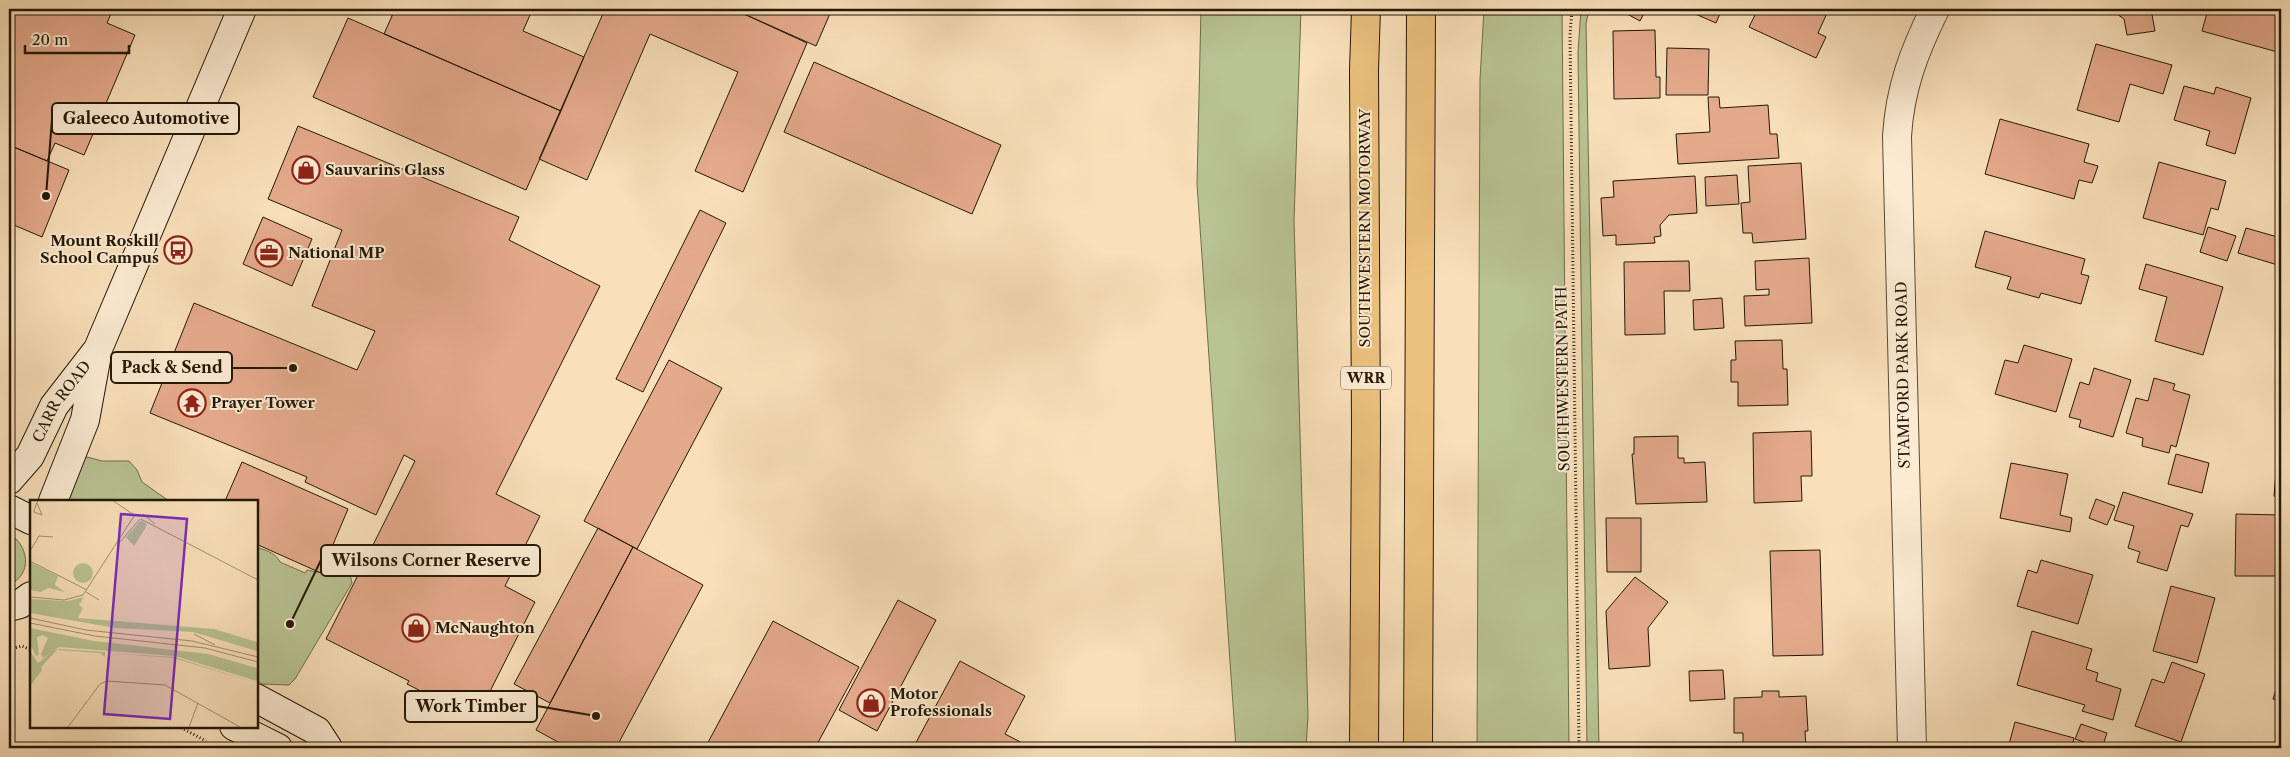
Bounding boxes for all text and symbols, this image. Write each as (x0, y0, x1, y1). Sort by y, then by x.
scale bar (25, 22, 129, 54)
text: 20 m (32, 30, 68, 49)
callout: Galeeco Automotive (52, 103, 239, 134)
text: Galeeco Automotive (63, 108, 230, 128)
street label: SOUTHWESTERN MOTORWAY (1355, 108, 1374, 347)
shop icon: Sauvarins Glass (291, 155, 321, 185)
place label: Sauvarins Glass (325, 160, 445, 179)
place label: Mount Roskill School Campus (40, 231, 159, 267)
bus stop icon: Mount Roskill School Campus (163, 235, 193, 265)
office icon: National MP (254, 238, 284, 268)
place label: National MP (288, 243, 385, 262)
street label: STAMFORD PARK ROAD (1891, 281, 1914, 469)
street label: SOUTHWESTERN PATH (1551, 286, 1574, 472)
callout: Pack & Send (111, 352, 232, 383)
street label: CARR ROAD (28, 357, 95, 445)
text: Pack & Send (121, 357, 223, 377)
road number: WRR (1341, 366, 1391, 389)
temple icon: Prayer Tower (177, 388, 207, 418)
place label: Prayer Tower (211, 393, 316, 412)
inset map (30, 500, 258, 727)
callout: Wilsons Corner Reserve (321, 545, 540, 576)
text: Wilsons Corner Reserve (330, 550, 531, 570)
shop icon: McNaughton (401, 613, 431, 643)
place label: McNaughton (435, 618, 536, 637)
place label: Motor Professionals (890, 684, 992, 720)
shop icon: Motor Professionals (856, 688, 886, 718)
callout: Work Timber (405, 691, 537, 722)
text: Work Timber (414, 696, 527, 716)

